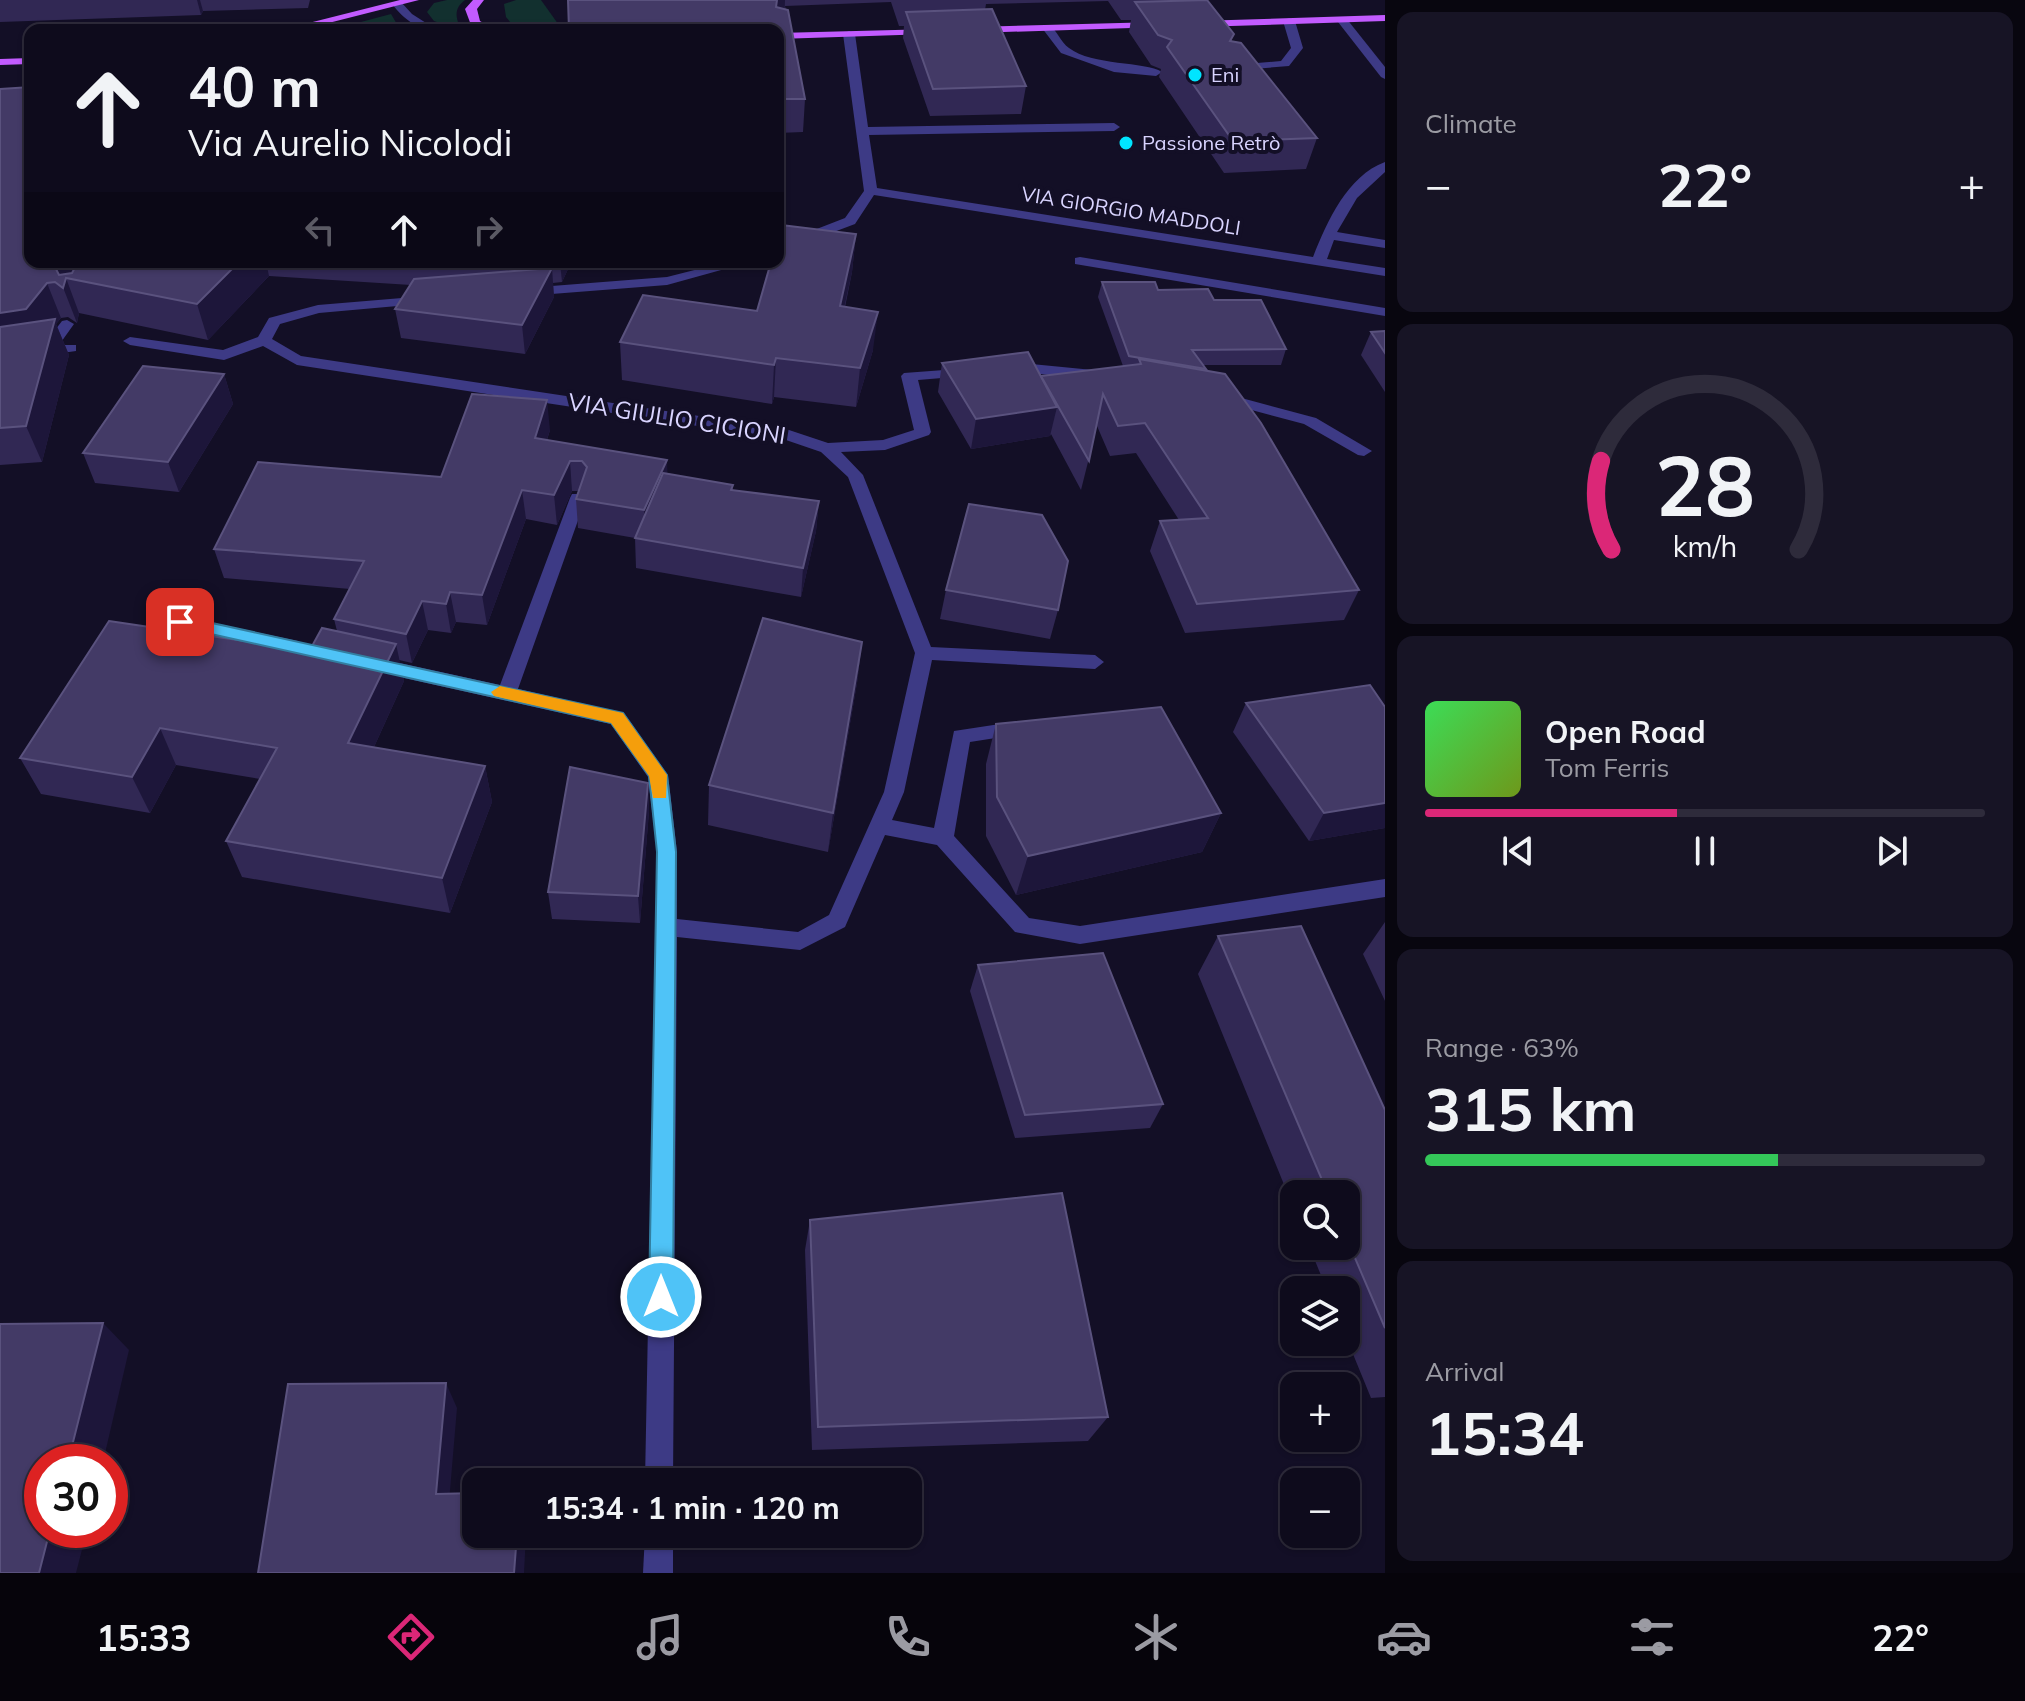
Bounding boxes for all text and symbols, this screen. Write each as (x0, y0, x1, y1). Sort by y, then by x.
text: 40 m (188, 51, 321, 121)
icon: ahead (56, 56, 160, 160)
place label: Eni (1211, 62, 1239, 87)
marker: Eni (1186, 66, 1204, 84)
text: Climate (1425, 107, 1517, 140)
text: Via Aurelio Nicolodi (188, 120, 512, 165)
place label: Passione Retrò (1142, 130, 1280, 155)
marker: Passione Retrò (1117, 134, 1135, 152)
text: 22° (1658, 147, 1752, 222)
text: − (1425, 157, 1451, 212)
text: + (1959, 157, 1985, 212)
street label: VIA GIORGIO MADDOLI (1020, 181, 1243, 240)
icon: left (298, 208, 342, 252)
icon: ahead (382, 208, 426, 252)
icon: right (466, 208, 510, 252)
street label: VIA GIULIO CICIONI (566, 386, 788, 450)
text: 28 (1655, 432, 1755, 537)
text: km/h (1673, 528, 1737, 564)
pin (146, 588, 214, 656)
icon: arrive (158, 600, 202, 644)
text: Open Road (1545, 713, 1706, 751)
text: Tom Ferris (1545, 751, 1669, 784)
icon: previous (1496, 829, 1540, 873)
icon: pause (1683, 829, 1727, 873)
icon: next (1870, 829, 1914, 873)
text: Range · 63% (1425, 1031, 1579, 1064)
text: 315 km (1425, 1071, 1637, 1146)
map controls (1280, 1180, 1360, 1548)
button: search (1280, 1180, 1360, 1260)
position arrow (619, 1255, 703, 1339)
button: layers (1280, 1276, 1360, 1356)
text: Arrival (1425, 1355, 1505, 1388)
button: + (1280, 1372, 1360, 1452)
text: 15:34 (1425, 1395, 1584, 1470)
speed limit sign: 30 (24, 1444, 128, 1548)
button: − (1280, 1468, 1360, 1548)
text: 15:34 · 1 min · 120 m (544, 1489, 840, 1527)
icon: directions (383, 1609, 439, 1665)
icon: music (632, 1609, 688, 1665)
icon: phone (880, 1609, 936, 1665)
icon: climate (1128, 1609, 1184, 1665)
icon: car (1376, 1609, 1432, 1665)
icon: filters (1624, 1609, 1680, 1665)
text: 15:33 (96, 1615, 191, 1660)
text: 22° (1872, 1615, 1929, 1660)

